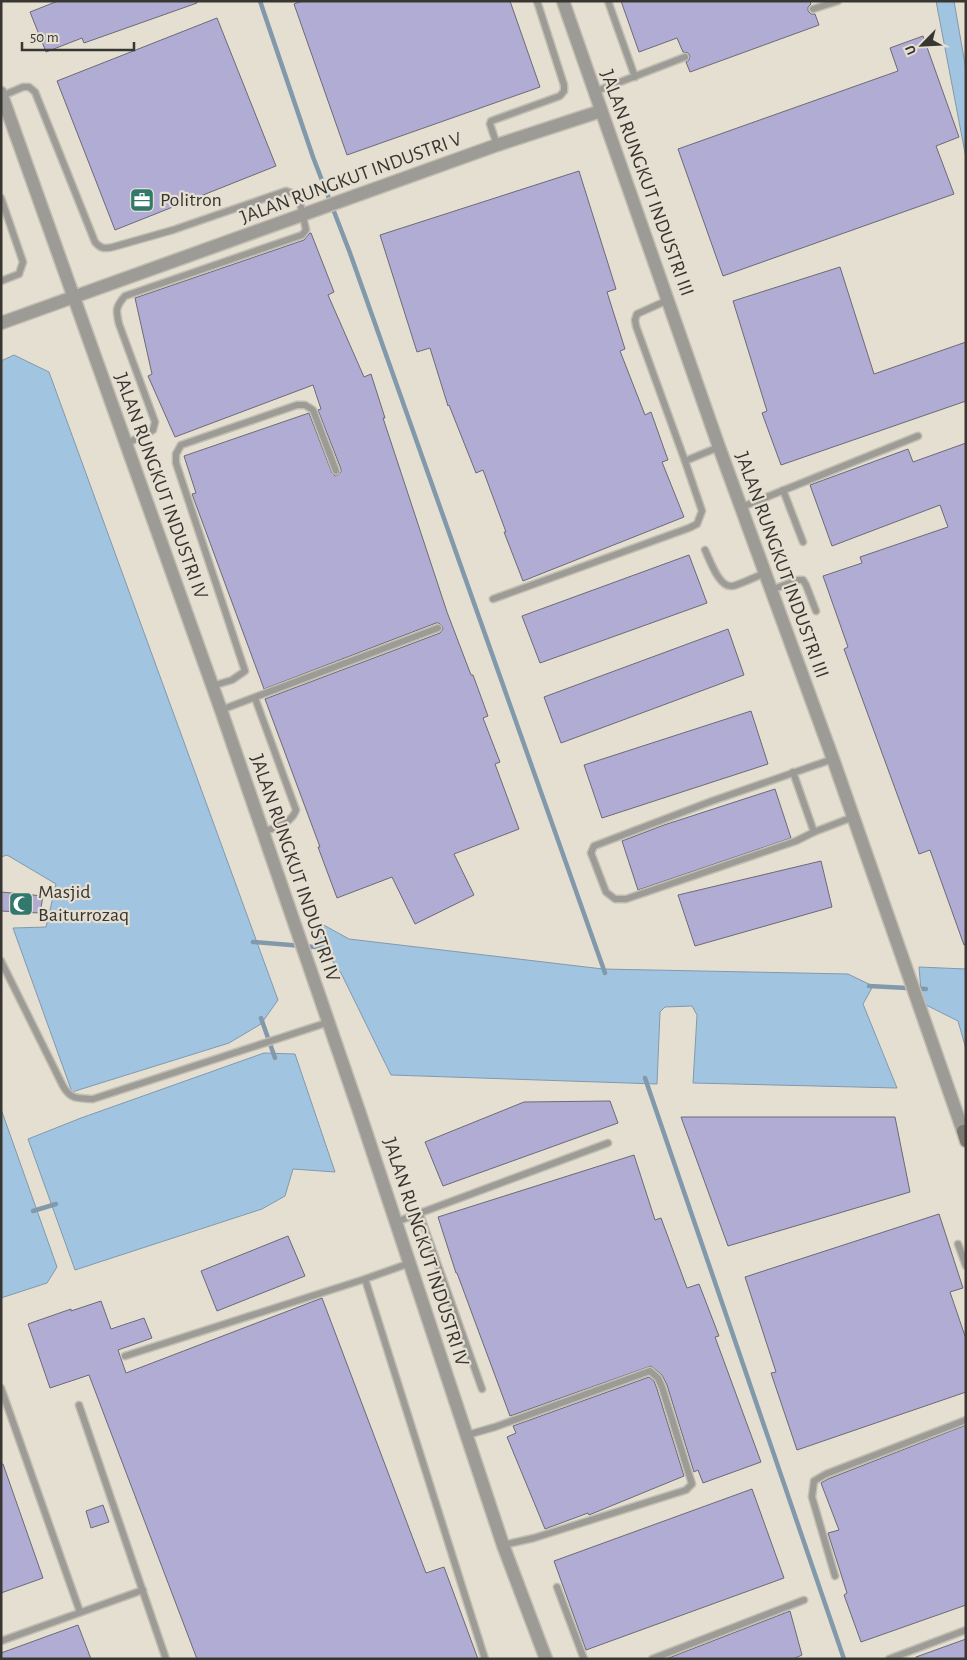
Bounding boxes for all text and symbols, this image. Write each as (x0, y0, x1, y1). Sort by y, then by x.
scale bar (22, 20, 135, 52)
north arrow (897, 20, 947, 70)
text: 50 m (30, 30, 59, 45)
text: U (903, 43, 919, 57)
street label: JALAN RUNGKUT INDUSTRI III (597, 67, 697, 299)
street label: JALAN RUNGKUT INDUSTRI V (238, 128, 465, 227)
office icon: Politron (129, 187, 155, 213)
place label: Politron (160, 190, 222, 210)
street label: JALAN RUNGKUT INDUSTRI IV (111, 370, 212, 602)
street label: JALAN RUNGKUT INDUSTRI III (732, 449, 832, 681)
street label: JALAN RUNGKUT INDUSTRI IV (247, 752, 344, 985)
place label: Masjid Baiturrozaq (38, 882, 129, 925)
mosque icon: Masjid Baiturrozaq (8, 891, 34, 917)
street label: JALAN RUNGKUT INDUSTRI IV (380, 1135, 473, 1369)

